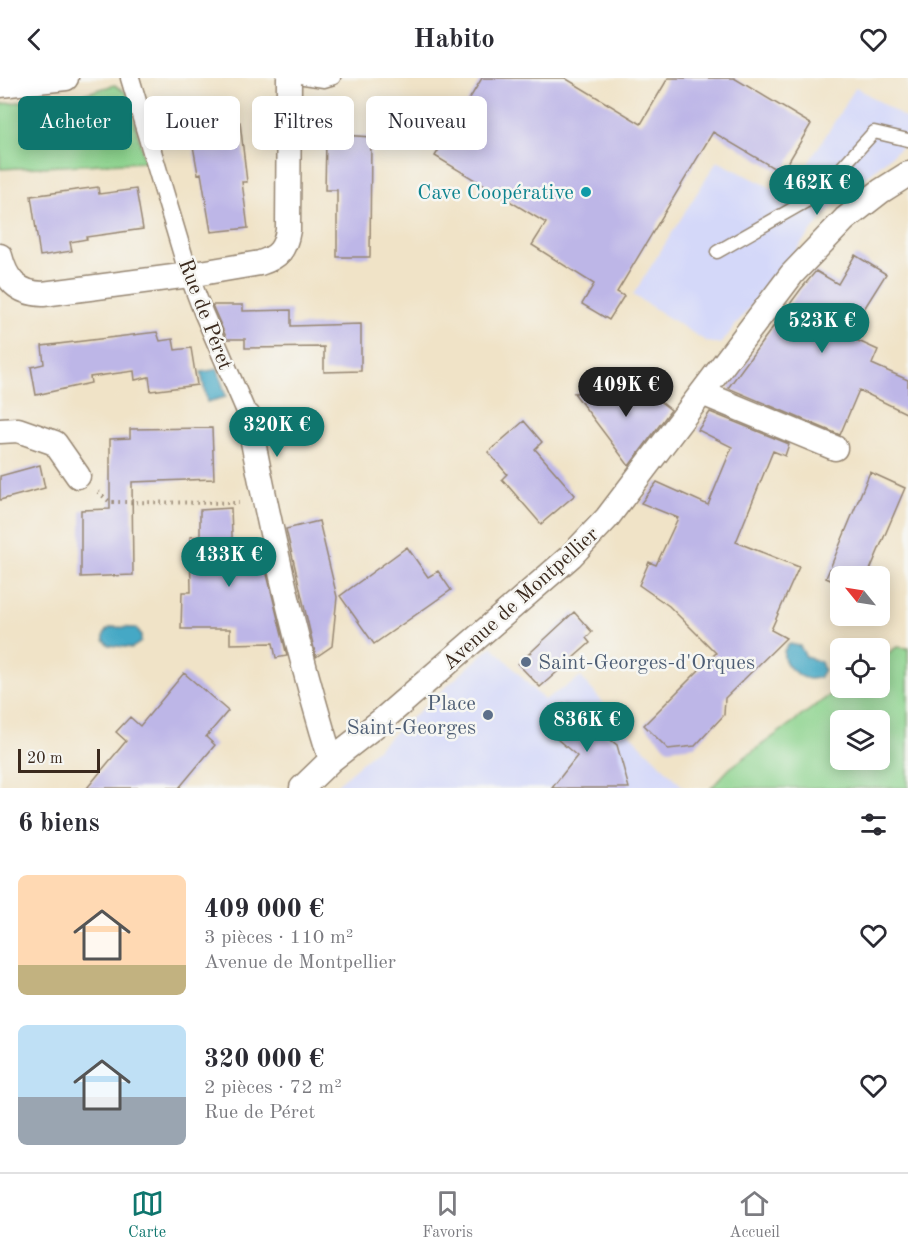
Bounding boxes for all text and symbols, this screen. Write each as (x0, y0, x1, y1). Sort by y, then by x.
icon: back (18, 23, 51, 56)
icon: heart (857, 23, 890, 56)
text: Habito (413, 26, 495, 53)
chip: Acheter (18, 96, 132, 150)
chip: Louer (144, 96, 240, 150)
chip: Filtres (252, 96, 354, 150)
chip: Nouveau (366, 96, 487, 150)
pin: 462K € (768, 165, 866, 216)
text: 462K € (783, 174, 851, 194)
place label: Cave Coopérative (417, 183, 574, 204)
marker: Cave Coopérative (579, 185, 593, 199)
street label: Rue de Péret (174, 256, 235, 373)
pin: 523K € (773, 303, 871, 354)
text: 523K € (788, 312, 856, 332)
pin: 409K € (577, 367, 675, 418)
text: 409K € (592, 376, 660, 396)
pin: 320K € (228, 407, 326, 458)
text: 320K € (243, 416, 311, 436)
street label: Avenue de Montpellier (439, 524, 603, 674)
pin: 433K € (180, 537, 278, 588)
text: 433K € (195, 546, 263, 566)
north arrow (830, 566, 890, 626)
map controls (830, 566, 890, 770)
button: locate (830, 638, 890, 698)
place label: Saint-Georges-d'Orques (538, 653, 755, 674)
marker: Saint-Georges-d'Orques (519, 655, 533, 669)
place label: Place Saint-Georges (347, 694, 476, 739)
pin: 836K € (538, 702, 636, 753)
marker: Place Saint-Georges (481, 708, 495, 722)
button: layers (830, 710, 890, 770)
text: 836K € (553, 711, 621, 731)
scale bar (18, 746, 100, 774)
text: 20 m (27, 751, 63, 767)
icon: filters (857, 808, 890, 841)
text: 6 biens (18, 811, 100, 837)
text: 409 000 € (204, 897, 324, 923)
icon: home (66, 899, 138, 971)
icon: heart (857, 919, 890, 952)
text: 3 pièces · 110 m² (204, 928, 353, 948)
text: Avenue de Montpellier (204, 953, 396, 973)
text: 320 000 € (204, 1047, 324, 1073)
icon: home (66, 1049, 138, 1121)
icon: heart (857, 1069, 890, 1102)
text: 2 pièces · 72 m² (204, 1078, 342, 1098)
text: Rue de Péret (204, 1103, 315, 1123)
tab: Carte (128, 1187, 166, 1243)
tab: Favoris (422, 1187, 473, 1243)
tab: Accueil (729, 1187, 780, 1243)

